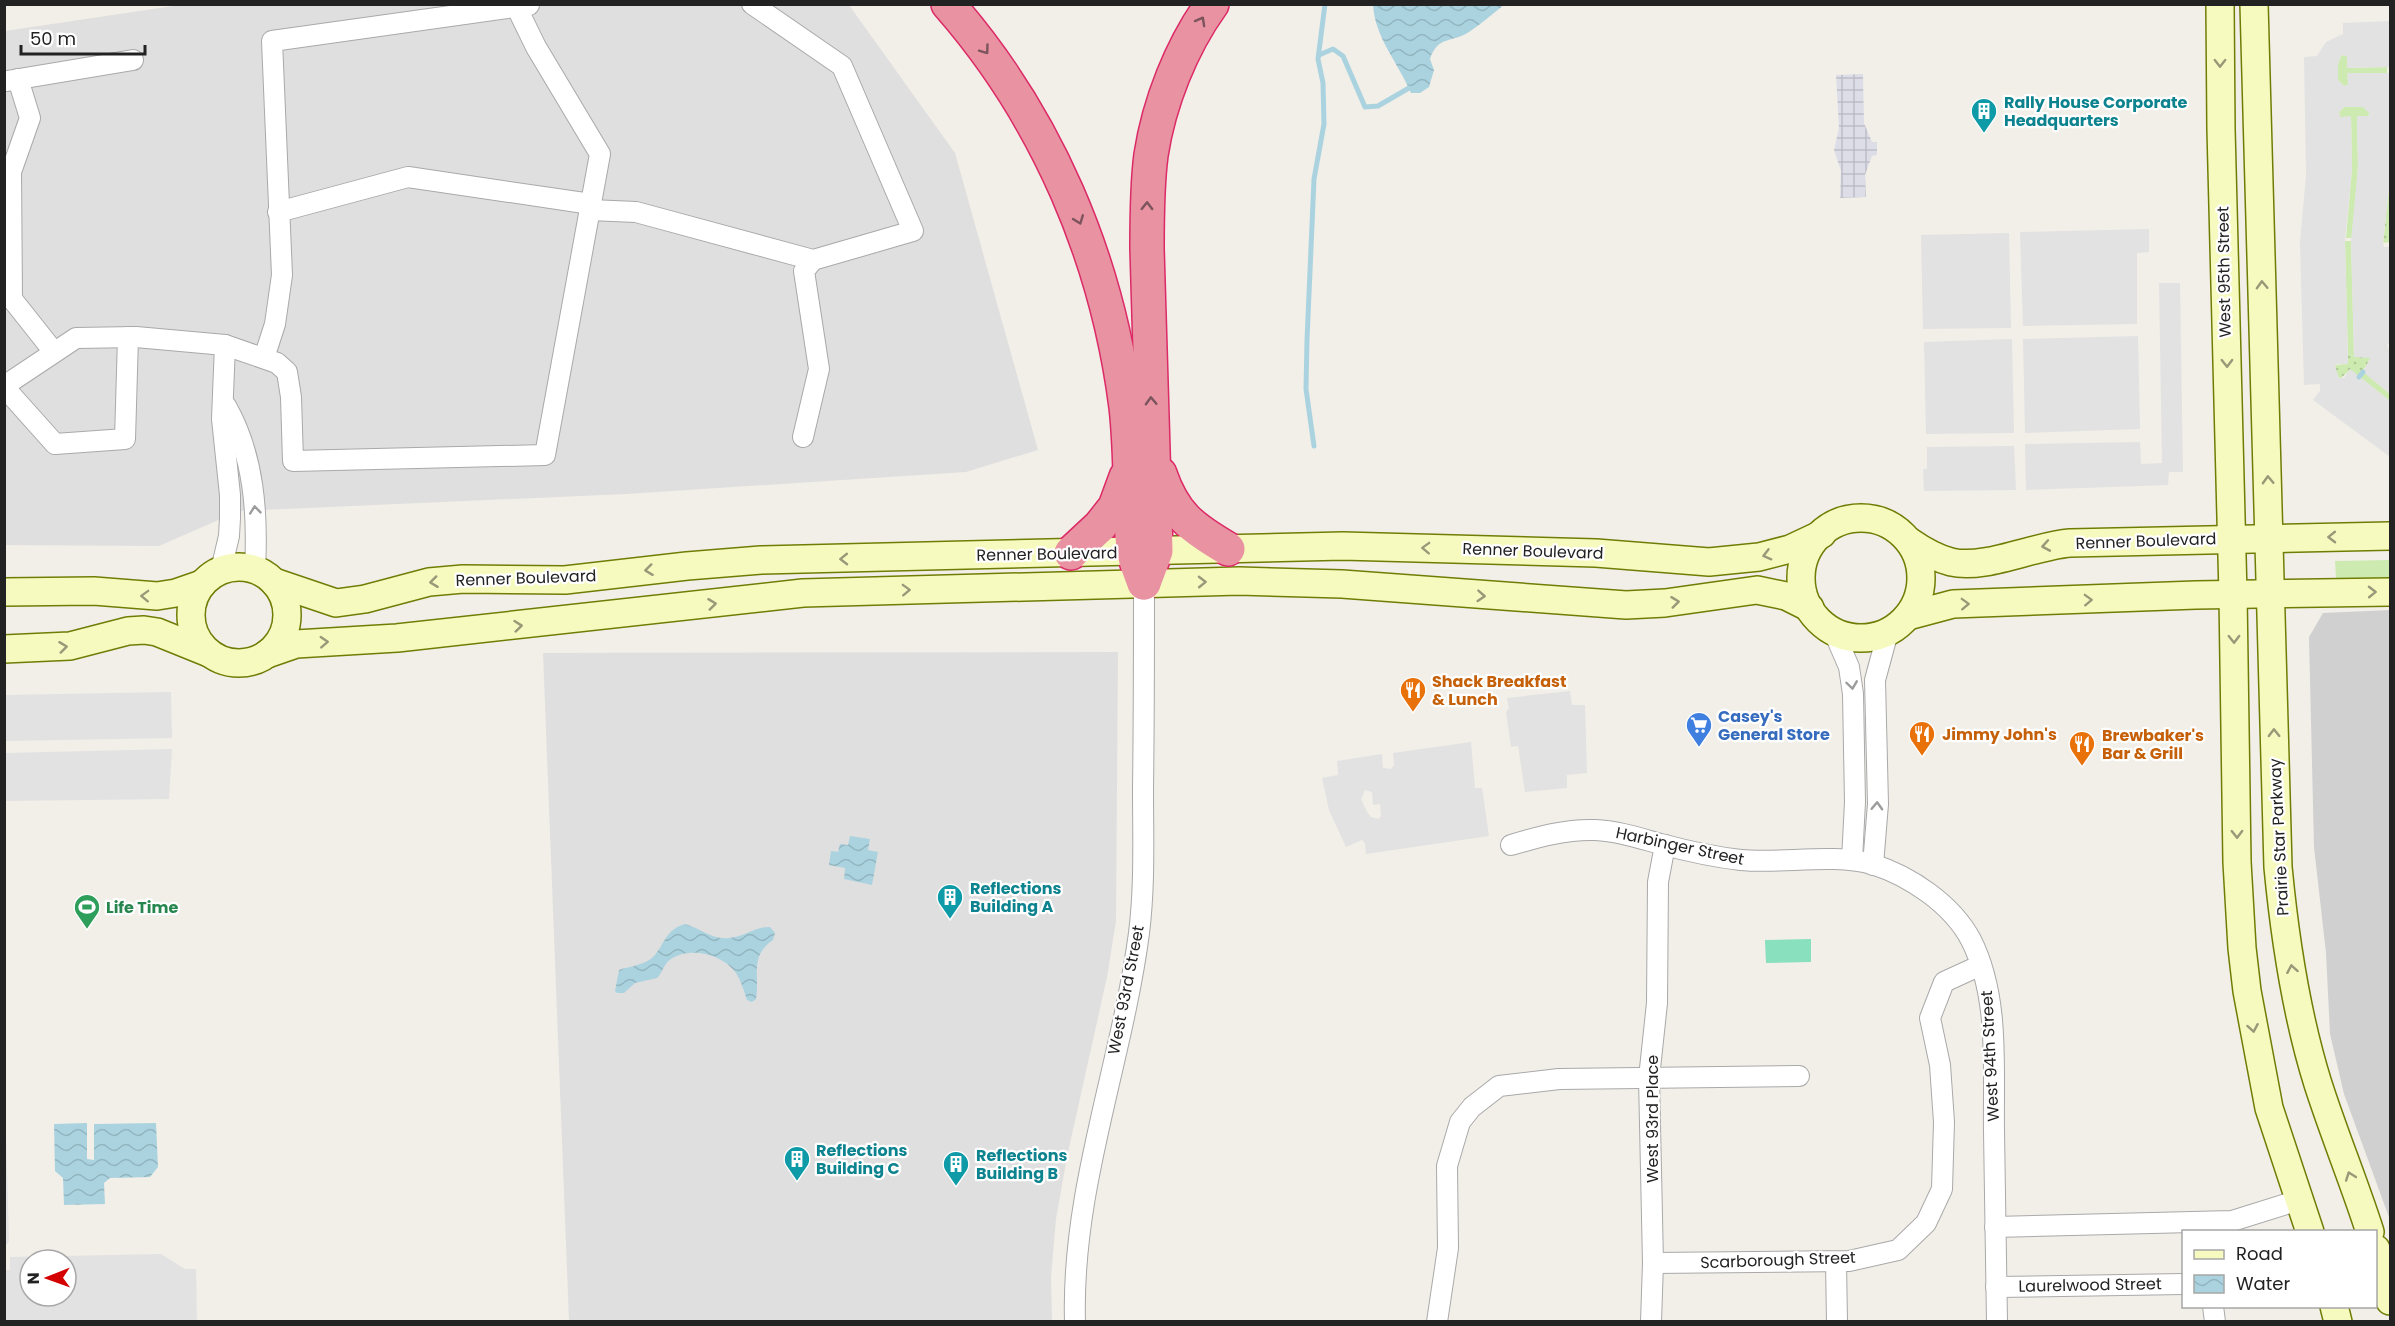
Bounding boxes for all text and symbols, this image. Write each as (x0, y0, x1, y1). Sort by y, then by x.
one-way arrow (1194, 17, 1205, 28)
scale bar (21, 18, 146, 56)
text: 50 m (30, 26, 76, 51)
one-way arrow (977, 43, 988, 54)
one-way arrow (2214, 58, 2226, 67)
place label: Rally House Corporate Headquarters (2004, 91, 2188, 132)
building icon: Rally House Corporate Headquarters (1969, 96, 1999, 134)
one-way arrow (1141, 202, 1153, 211)
street label: West 95th Street (2211, 206, 2237, 338)
one-way arrow (1072, 213, 1084, 224)
one-way arrow (2256, 280, 2269, 289)
one-way arrow (2220, 358, 2233, 367)
one-way arrow (1145, 397, 1158, 406)
one-way arrow (2262, 475, 2274, 484)
one-way arrow (249, 506, 262, 515)
street label: Renner Boulevard (2075, 527, 2217, 555)
one-way arrow (2328, 531, 2337, 543)
street label: Renner Boulevard (1462, 537, 1604, 565)
one-way arrow (2041, 539, 2051, 552)
street label: Renner Boulevard (976, 541, 1118, 567)
one-way arrow (1422, 542, 1431, 555)
one-way arrow (1762, 547, 1772, 560)
one-way arrow (839, 552, 848, 565)
street label: Renner Boulevard (455, 564, 597, 592)
one-way arrow (645, 564, 654, 576)
one-way arrow (429, 575, 439, 588)
one-way arrow (1198, 576, 1207, 588)
one-way arrow (902, 584, 911, 597)
one-way arrow (2368, 586, 2377, 598)
one-way arrow (1476, 589, 1485, 602)
one-way arrow (141, 590, 150, 602)
one-way arrow (2083, 593, 2092, 606)
one-way arrow (1671, 596, 1680, 609)
one-way arrow (1960, 597, 1969, 610)
one-way arrow (707, 598, 716, 610)
one-way arrow (513, 620, 523, 633)
one-way arrow (319, 635, 328, 648)
one-way arrow (2228, 635, 2240, 644)
one-way arrow (58, 641, 67, 653)
place label: Shack Breakfast & Lunch (1432, 670, 1567, 711)
restaurant icon: Shack Breakfast & Lunch (1398, 675, 1428, 713)
one-way arrow (1845, 680, 1858, 690)
place label: Casey's General Store (1718, 705, 1830, 746)
supermarket icon: Casey's General Store (1684, 710, 1714, 748)
restaurant icon: Jimmy John's (1907, 719, 1937, 757)
place label: Jimmy John's (1942, 723, 2057, 746)
place label: Brewbaker's Bar & Grill (2102, 724, 2204, 765)
one-way arrow (2268, 728, 2280, 737)
restaurant icon: Brewbaker's Bar & Grill (2067, 729, 2097, 767)
street label: Prairie Star Parkway (2263, 758, 2295, 916)
one-way arrow (1871, 802, 1884, 811)
street label: Harbinger Street (1614, 821, 1746, 871)
one-way arrow (2231, 830, 2243, 839)
place label: Reflections Building A (970, 877, 1061, 918)
building icon: Reflections Building A (935, 882, 965, 920)
sports icon: Life Time (72, 892, 102, 930)
place label: Life Time (106, 896, 178, 919)
street label: West 93rd Street (1102, 923, 1150, 1057)
one-way arrow (2286, 964, 2298, 974)
street label: West 94th Street (1975, 990, 2005, 1122)
one-way arrow (2246, 1023, 2259, 1033)
street label: West 93rd Place (1641, 1055, 1664, 1183)
place label: Reflections Building C (816, 1139, 907, 1180)
building icon: Reflections Building C (782, 1144, 812, 1182)
place label: Reflections Building B (976, 1144, 1067, 1185)
building icon: Reflections Building B (941, 1149, 971, 1187)
one-way arrow (2345, 1171, 2358, 1182)
legend (2182, 1230, 2377, 1308)
text: Road (2236, 1241, 2283, 1266)
street label: Scarborough Street (1700, 1246, 1856, 1274)
north arrow (18, 1248, 78, 1308)
text: Water (2236, 1271, 2290, 1296)
text: N (22, 1272, 45, 1284)
street label: Laurelwood Street (2018, 1272, 2162, 1298)

